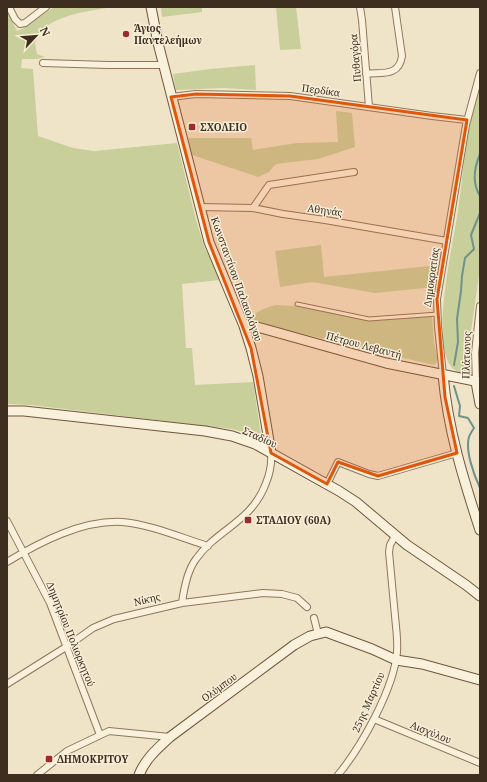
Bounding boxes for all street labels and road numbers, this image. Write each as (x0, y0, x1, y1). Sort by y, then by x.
street label: Πυθαγόρα (346, 33, 364, 83)
street label: Περδίκα (301, 80, 342, 100)
street label: Αθηνάς (307, 201, 344, 219)
street label: Κωνσταντίνου Παλαιολόγου (208, 215, 266, 343)
street label: Δημοκρατίας (420, 246, 442, 308)
street label: Πέτρου Λεβαντή (325, 328, 403, 362)
street label: Πλάτωνος (458, 331, 474, 379)
street label: Σταδίου (240, 423, 280, 451)
street label: Δημητρίου Πολιορκητού (43, 579, 99, 689)
street label: Νίκης (132, 589, 162, 609)
street label: Ολύμπου (198, 669, 240, 705)
street label: 25ης Μαρτίου (348, 669, 388, 735)
street label: Αισχύλου (408, 717, 454, 747)

